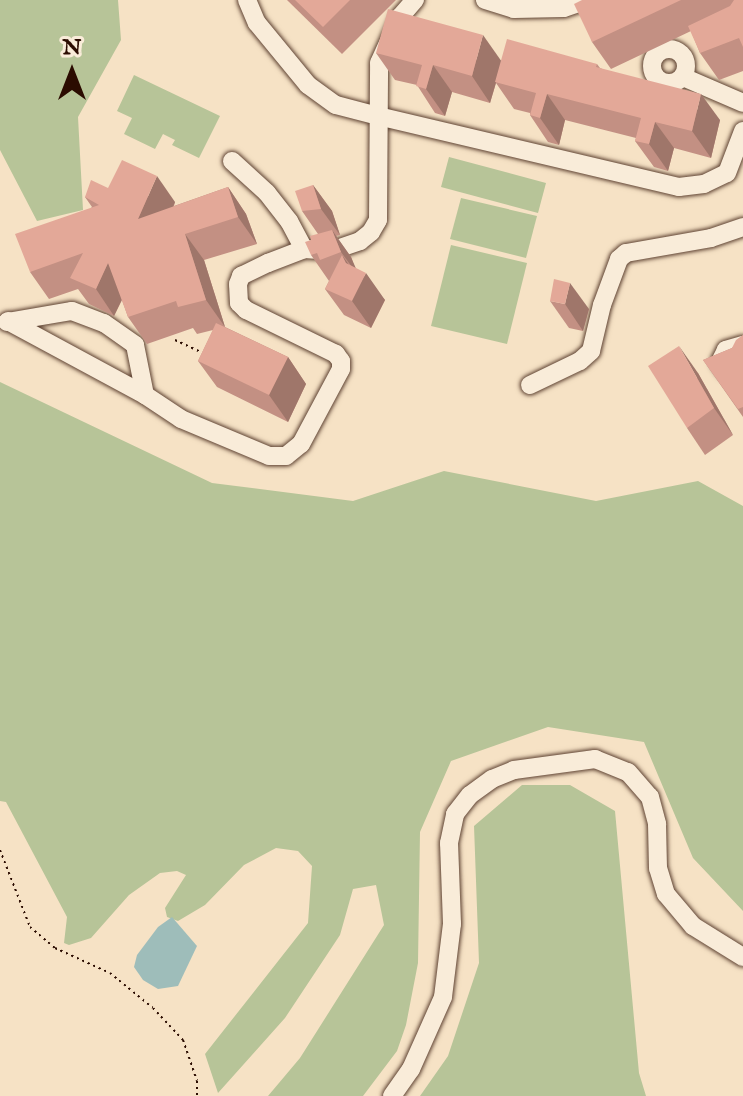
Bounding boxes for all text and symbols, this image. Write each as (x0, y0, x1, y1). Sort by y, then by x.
north arrow (32, 32, 112, 112)
text: N (62, 34, 82, 62)

